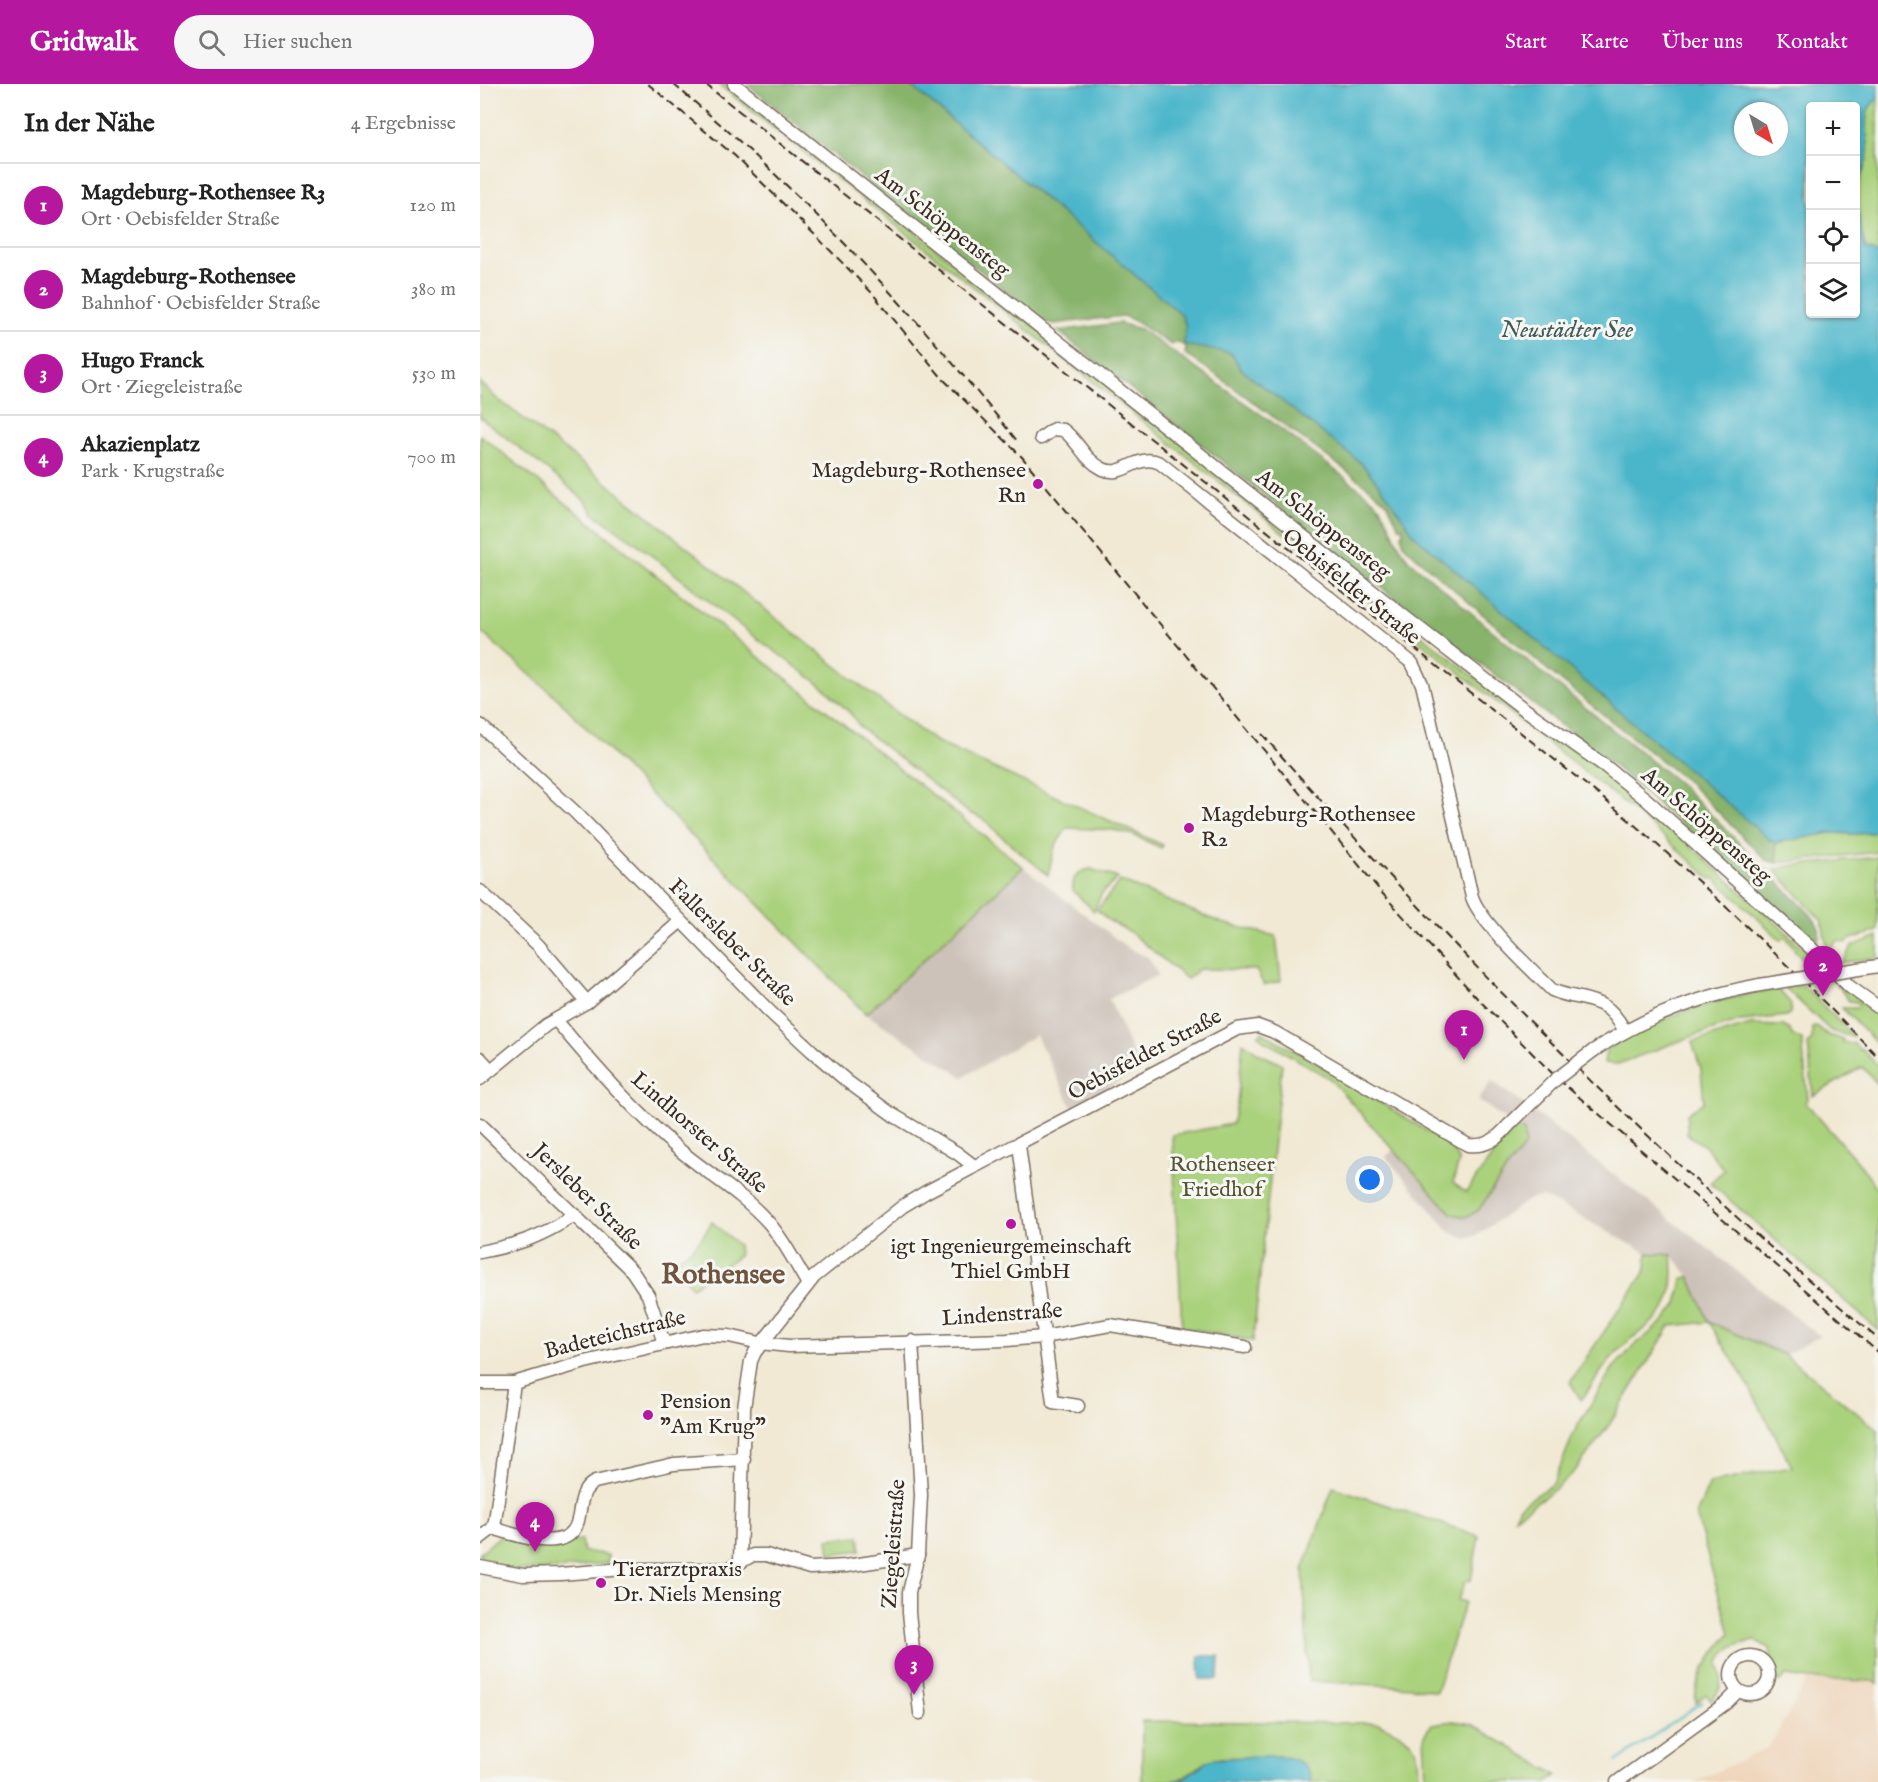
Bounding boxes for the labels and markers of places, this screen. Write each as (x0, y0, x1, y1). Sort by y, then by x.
place label: Magdeburg-Rothensee Rn (811, 457, 1026, 510)
marker: Magdeburg-Rothensee Rn (1031, 477, 1045, 491)
place label: Magdeburg-Rothensee R2 (1201, 801, 1416, 854)
marker: Magdeburg-Rothensee R2 (1182, 821, 1196, 835)
pin: 2 (1804, 946, 1842, 996)
pin: 1 (1444, 1010, 1484, 1060)
marker: igt Ingenieurgemeinschaft Thiel GmbH (1004, 1217, 1018, 1231)
place label: igt Ingenieurgemeinschaft Thiel GmbH (890, 1233, 1132, 1286)
place label: Pension "Am Krug" (660, 1388, 766, 1441)
marker: Pension "Am Krug" (641, 1408, 655, 1422)
pin: 4 (516, 1502, 554, 1552)
place label: Tierarztpraxis Dr. Niels Mensing (613, 1556, 782, 1609)
marker: Tierarztpraxis Dr. Niels Mensing (594, 1576, 608, 1590)
pin: 3 (894, 1646, 934, 1695)

